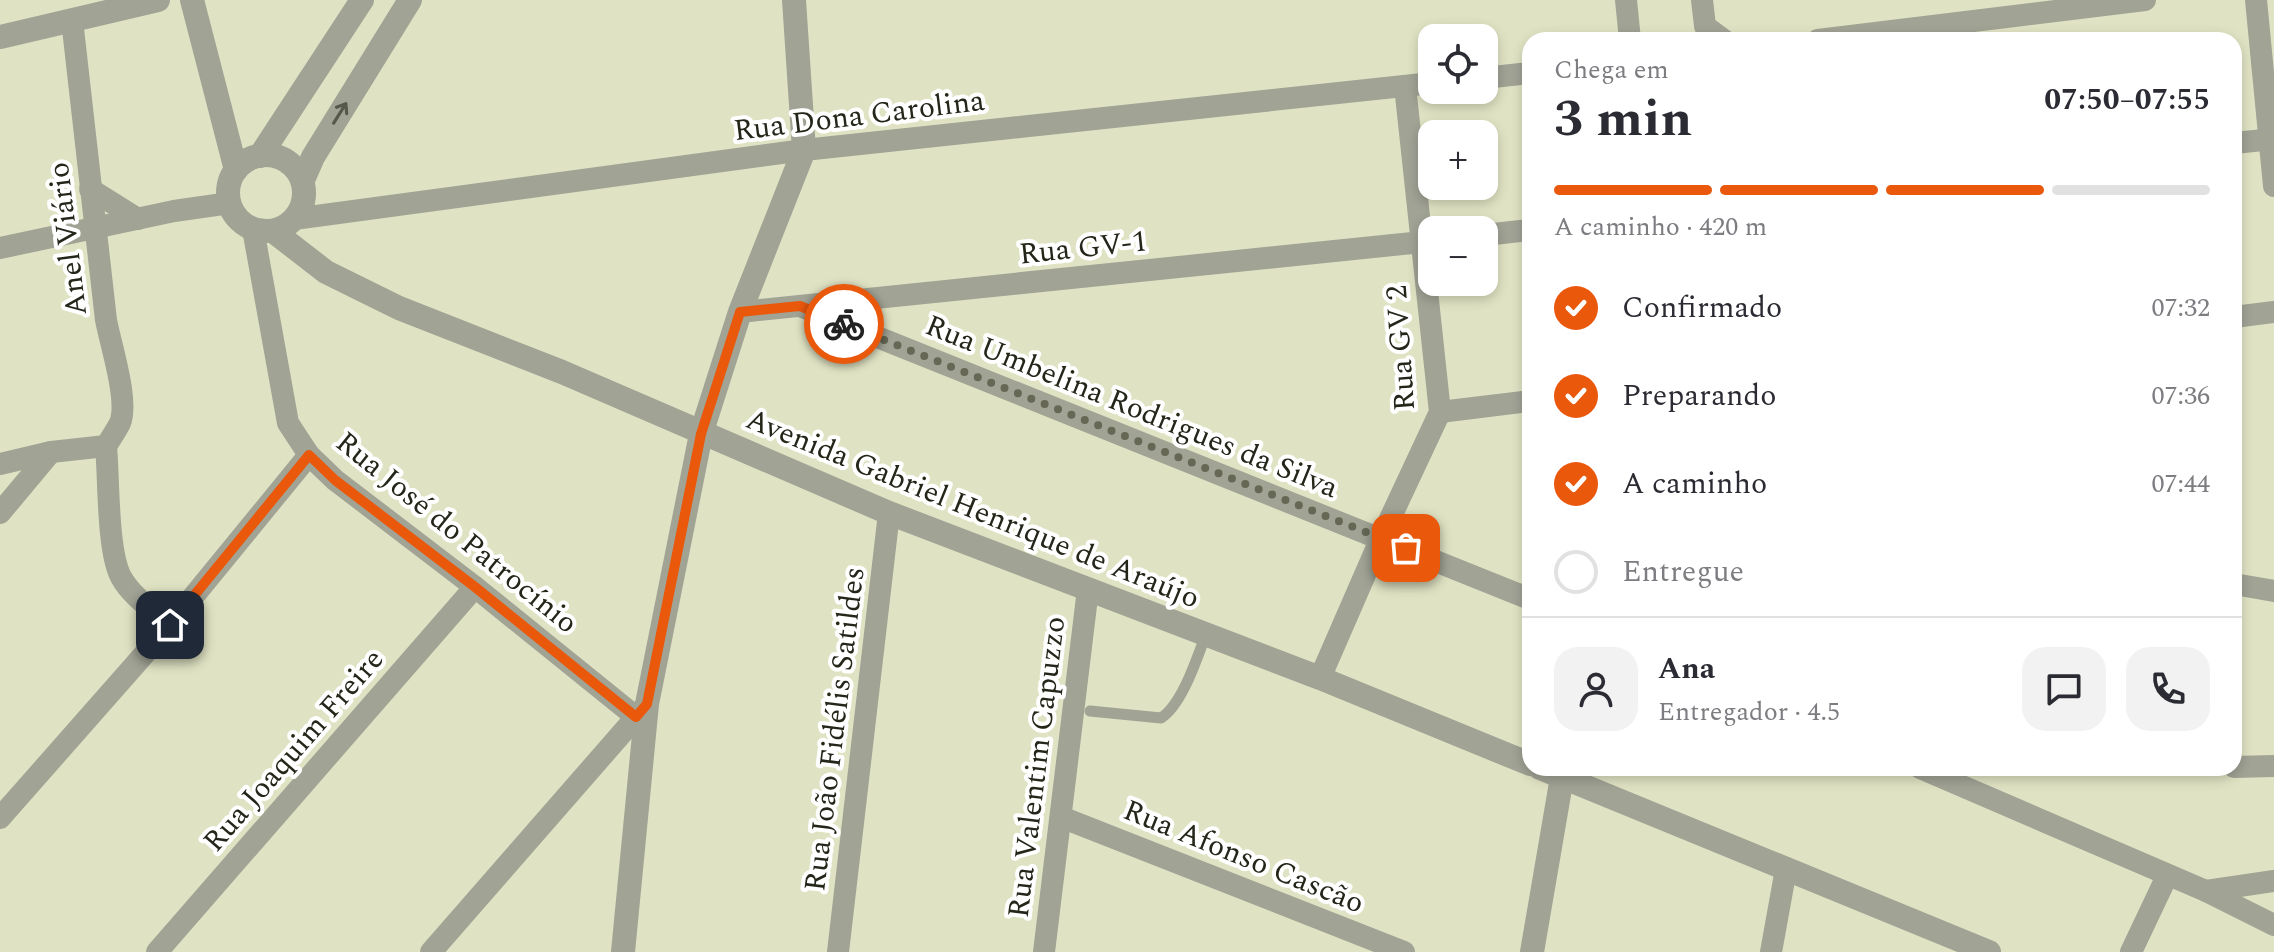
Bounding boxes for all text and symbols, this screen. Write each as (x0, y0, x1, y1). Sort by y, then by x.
map controls (1418, 24, 1498, 296)
button: locate (1418, 24, 1498, 104)
text: Chega em (1554, 50, 1669, 90)
text: 07:50–07:55 (2044, 77, 2210, 123)
street label: Rua Dona Carolina (731, 78, 988, 154)
text: 3 min (1554, 80, 1692, 159)
one-way arrow (332, 102, 349, 124)
button: + (1418, 120, 1498, 200)
street label: Anel Viário (36, 159, 100, 318)
text: A caminho · 420 m (1554, 207, 1767, 247)
button: − (1418, 216, 1498, 296)
street label: Rua GV-1 (1017, 218, 1149, 278)
street label: Rua GV 2 (1374, 283, 1428, 412)
courier (804, 284, 884, 364)
text: Confirmado (1622, 285, 1782, 331)
icon: check (1554, 286, 1598, 330)
text: 07:32 (2151, 288, 2210, 328)
icon: bike (822, 302, 866, 346)
street label: Rua Umbelina Rodrigues da Silva (918, 303, 1345, 511)
text: Preparando (1622, 373, 1776, 419)
icon: check (1554, 374, 1598, 418)
text: 07:36 (2151, 376, 2210, 416)
street label: Avenida Gabriel Henrique de Araújo (739, 397, 1207, 621)
street label: Rua José do Patrocínio (325, 420, 588, 645)
text: A caminho (1622, 461, 1767, 507)
icon: check (1554, 462, 1598, 506)
text: 07:44 (2151, 464, 2210, 504)
pin (1372, 514, 1440, 582)
icon: bag (1384, 526, 1428, 570)
text: Entregue (1622, 549, 1744, 595)
street label: Rua João Fidélis Satildes (792, 564, 878, 894)
pin (136, 591, 204, 659)
icon: home (148, 603, 192, 647)
street label: Rua Valentim Capuzzo (996, 614, 1078, 920)
street label: Rua Joaquim Freire (192, 639, 395, 863)
text: Ana (1658, 646, 1715, 692)
button: person (1554, 647, 1638, 731)
button: chat (2022, 647, 2106, 731)
button: phone (2126, 647, 2210, 731)
text: Entregador · 4.5 (1658, 692, 1840, 732)
street label: Rua Afonso Cascão (1116, 788, 1371, 926)

